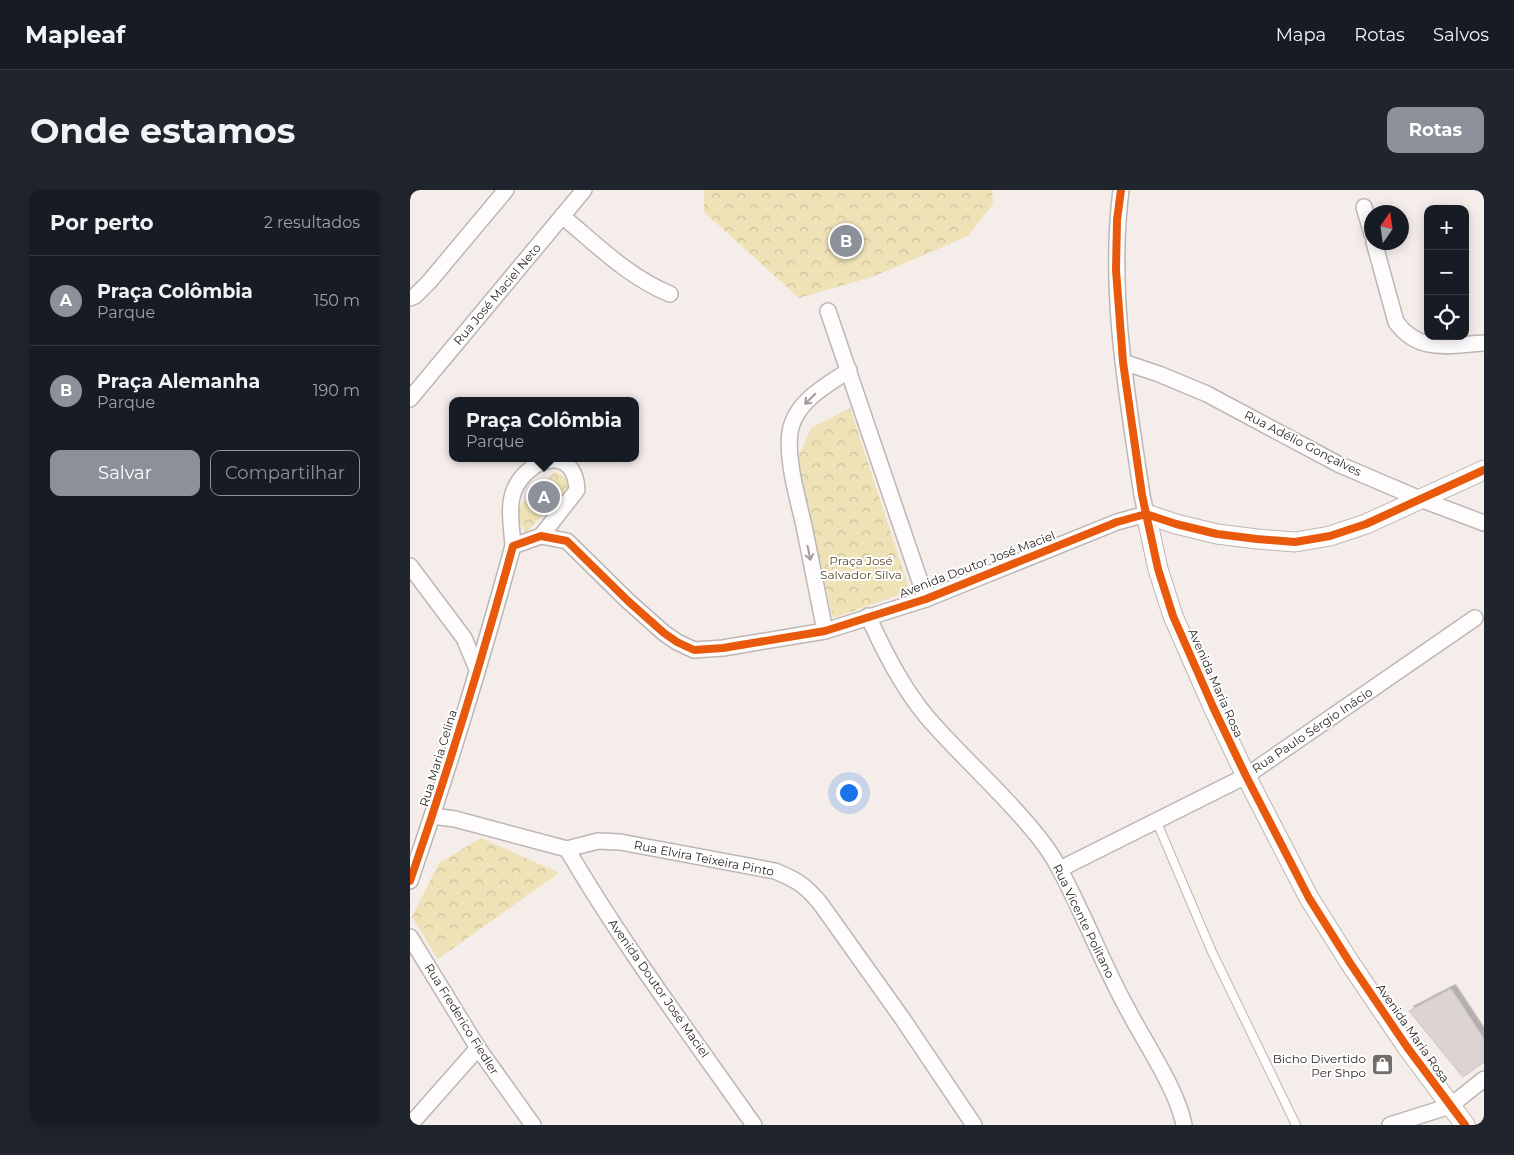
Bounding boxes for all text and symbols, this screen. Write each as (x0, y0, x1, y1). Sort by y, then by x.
text: Mapleaf (25, 20, 125, 49)
text: Mapa (1276, 24, 1326, 46)
text: Rotas (1354, 24, 1405, 46)
text: Salvos (1433, 24, 1489, 46)
button: Rotas (1387, 107, 1484, 153)
text: Onde estamos (30, 109, 295, 152)
north arrow (1364, 205, 1409, 250)
map controls (1424, 205, 1469, 340)
button: + (1424, 205, 1469, 250)
text: Por perto (50, 210, 154, 235)
text: 2 resultados (264, 213, 360, 232)
pin: B (830, 222, 862, 260)
street label: Rua José Maciel Neto (450, 240, 544, 348)
button: − (1424, 250, 1469, 295)
text: Praça Colômbia (97, 280, 253, 303)
text: A (60, 291, 72, 310)
text: 150 m (313, 291, 360, 310)
button: locate (1424, 295, 1469, 340)
text: Parque (97, 303, 155, 322)
text: Praça Alemanha (97, 370, 260, 393)
text: B (60, 381, 72, 400)
text: 190 m (313, 381, 360, 400)
text: Parque (97, 393, 155, 412)
one-way arrow (804, 393, 816, 405)
popup (449, 397, 639, 462)
street label: Rua Adélio Gonçalves (1242, 407, 1364, 479)
text: Praça Colômbia (466, 409, 622, 432)
text: Parque (466, 432, 524, 451)
button: Salvar (50, 450, 200, 496)
button: Compartilhar (210, 450, 360, 496)
pin: A (528, 478, 560, 516)
street label: Avenida Doutor José Maciel (897, 527, 1057, 601)
one-way arrow (805, 545, 814, 561)
park label: Praça José Salvador Silva (820, 553, 902, 582)
street label: Avenida Maria Rosa (1185, 626, 1247, 740)
street label: Rua Paulo Sérgio Inácio (1249, 684, 1375, 776)
street label: Rua Maria Celina (416, 708, 460, 808)
your location (836, 780, 862, 806)
street label: Rua Elvira Teixeira Pinto (633, 837, 775, 879)
street label: Rua Vicente Politano (1050, 861, 1118, 981)
street label: Avenida Doutor José Maciel (605, 916, 713, 1060)
street label: Rua Frederico Fiedler (422, 961, 503, 1078)
street label: Avenida Maria Rosa (1373, 981, 1453, 1085)
place label: Bicho Divertido Per Shpo (1273, 1051, 1366, 1080)
shop icon: Bicho Divertido Per Shpo (1370, 1053, 1394, 1077)

